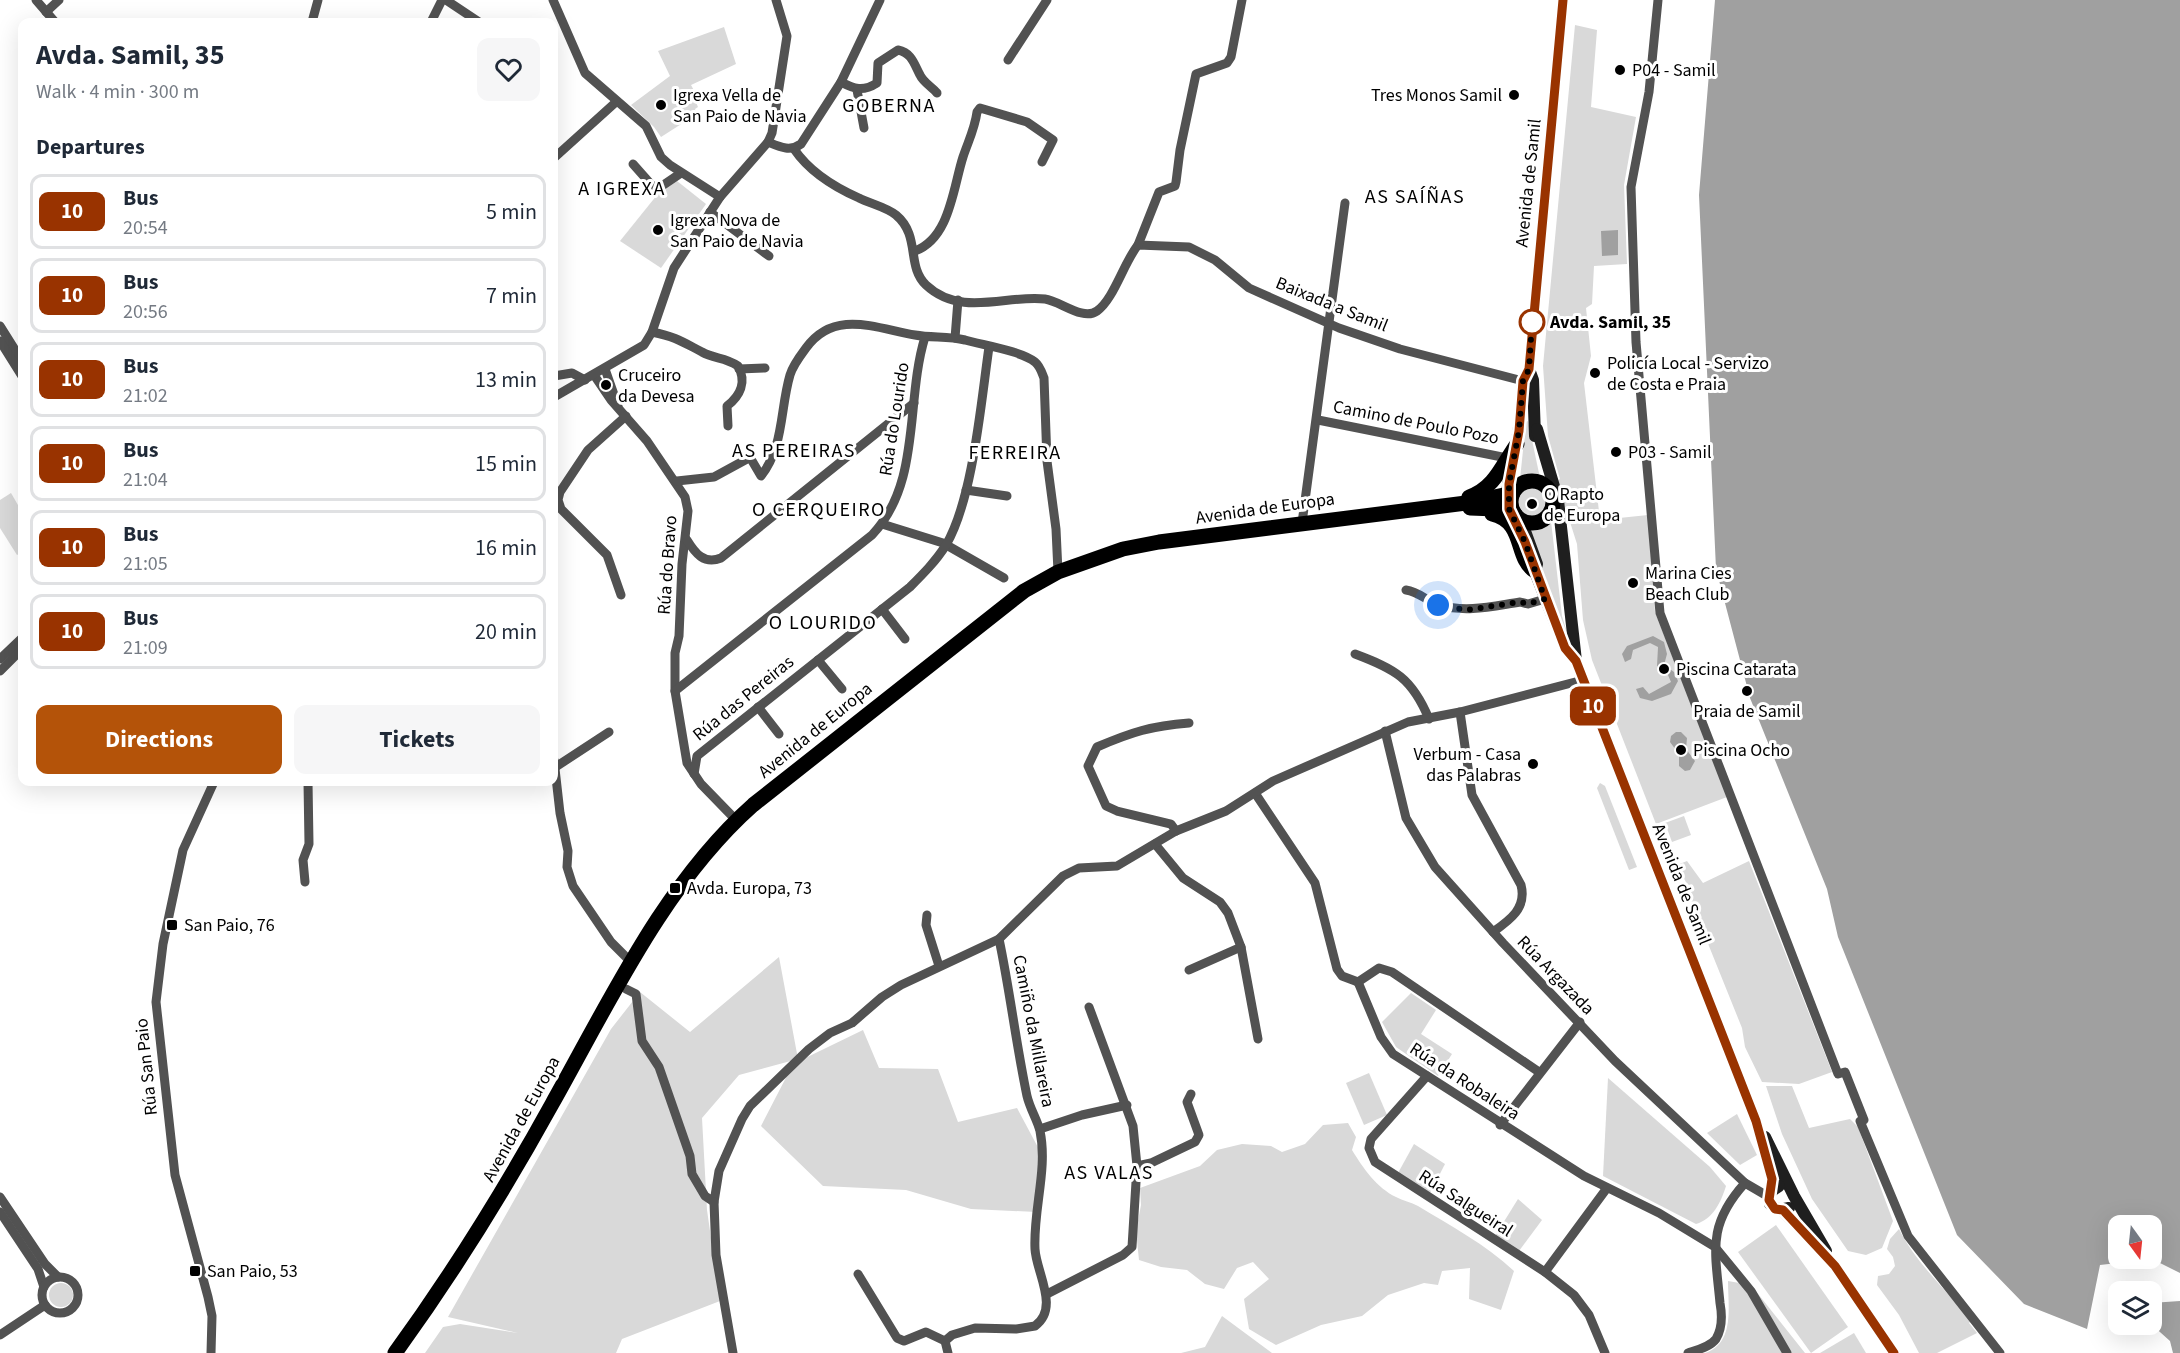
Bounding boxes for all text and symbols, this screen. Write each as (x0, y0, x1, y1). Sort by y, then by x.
text: Avda. Samil, 35 (36, 35, 224, 75)
button: heart (477, 38, 540, 101)
place label: P04 - Samil (1632, 58, 1716, 83)
marker: P04 - Samil (1613, 63, 1627, 77)
text: Walk · 4 min · 300 m (36, 78, 199, 106)
place label: Igrexa Vella de San Paio de Navia (673, 83, 807, 129)
place label: Tres Monos Samil (1371, 83, 1502, 108)
marker: Tres Monos Samil (1507, 88, 1521, 102)
district label: GOBERNA (842, 92, 936, 120)
marker: Igrexa Vella de San Paio de Navia (654, 98, 668, 112)
street label: Avenida de Samil (1509, 118, 1548, 249)
text: Departures (36, 131, 145, 163)
district label: A IGREXA (578, 175, 666, 203)
text: Bus (123, 182, 159, 214)
district label: AS SAÍÑAS (1365, 183, 1465, 211)
text: 10 (61, 196, 83, 226)
text: 5 min (486, 196, 537, 228)
place label: Igrexa Nova de San Paio de Navia (670, 208, 804, 254)
text: 20:54 (123, 214, 168, 242)
marker: Igrexa Nova de San Paio de Navia (651, 223, 665, 237)
text: Bus (123, 266, 159, 298)
street label: Baixada a Samil (1272, 271, 1392, 338)
text: 10 (61, 280, 83, 310)
text: 7 min (486, 280, 537, 312)
text: 20:56 (123, 298, 168, 326)
marker: Avda. Samil, 35 (1519, 309, 1545, 335)
place label: Avda. Samil, 35 (1549, 310, 1671, 335)
text: Bus (123, 350, 159, 382)
place label: Policía Local - Servizo de Costa e Praia (1607, 351, 1769, 397)
street label: Rúa do Lourido (873, 361, 916, 478)
place label: Cruceiro da Devesa (618, 363, 695, 409)
text: 10 (61, 364, 83, 394)
text: 13 min (475, 364, 537, 396)
marker: Policía Local - Servizo de Costa e Praia (1588, 366, 1602, 380)
marker: Cruceiro da Devesa (599, 378, 613, 392)
text: 21:02 (123, 382, 168, 410)
street label: Camino de Poulo Pozo (1331, 394, 1501, 451)
text: Bus (123, 434, 159, 466)
district label: AS PEREIRAS (732, 437, 856, 465)
district label: FERREIRA (968, 439, 1062, 467)
place label: P03 - Samil (1628, 440, 1712, 465)
marker: P03 - Samil (1609, 445, 1623, 459)
text: 10 (61, 448, 83, 478)
text: 15 min (475, 448, 537, 480)
text: 21:04 (123, 466, 168, 494)
place label: O Rapto de Europa (1544, 482, 1620, 528)
street label: Avenida de Europa (1194, 486, 1336, 531)
district label: O CERQUEIRO (752, 496, 886, 524)
marker: O Rapto de Europa (1525, 497, 1539, 511)
street label: Rúa do Bravo (652, 514, 683, 616)
text: Bus (123, 518, 159, 550)
text: 10 (61, 532, 83, 562)
text: 16 min (475, 532, 537, 564)
text: 21:05 (123, 550, 168, 578)
place label: Marina Cies Beach Club (1645, 561, 1732, 607)
marker: Marina Cies Beach Club (1626, 576, 1640, 590)
your location (1423, 590, 1453, 620)
text: Bus (123, 602, 159, 634)
district label: O LOURIDO (769, 609, 877, 637)
text: 10 (61, 616, 83, 646)
text: 20 min (475, 616, 537, 648)
text: 21:09 (123, 634, 168, 662)
street label: Rúa das Pereiras (687, 650, 799, 747)
place label: Piscina Catarata (1676, 657, 1797, 682)
marker: Piscina Catarata (1657, 662, 1671, 676)
street label: Avenida de Europa (753, 677, 878, 784)
marker: Praia de Samil (1740, 684, 1754, 698)
line badge: 10 (1566, 686, 1620, 726)
text: 10 (1582, 691, 1604, 721)
place label: Praia de Samil (1693, 699, 1801, 724)
button: Directions (36, 705, 282, 774)
button: Tickets (294, 705, 540, 774)
place label: Piscina Ocho (1693, 738, 1790, 763)
place label: Verbum - Casa das Palabras (1413, 742, 1521, 788)
marker: Piscina Ocho (1674, 743, 1688, 757)
marker: Verbum - Casa das Palabras (1526, 757, 1540, 771)
street label: Avenida de Samil (1646, 820, 1717, 949)
place label: Avda. Europa, 73 (687, 876, 812, 901)
marker: Avda. Europa, 73 (668, 881, 682, 895)
place label: San Paio, 76 (184, 913, 275, 938)
marker: San Paio, 76 (165, 918, 179, 932)
street label: Rúa Argazada (1511, 930, 1600, 1021)
street label: Camiño da Millareira (1006, 953, 1061, 1109)
street label: Rúa San Paio (129, 1017, 164, 1117)
street label: Rúa da Robaleira (1405, 1036, 1525, 1126)
street label: Avenida de Europa (476, 1052, 566, 1187)
district label: AS VALAS (1064, 1159, 1154, 1187)
street label: Rúa Salgueiral (1414, 1164, 1518, 1243)
north arrow (2108, 1215, 2162, 1269)
map controls (2108, 1215, 2162, 1335)
place label: San Paio, 53 (207, 1259, 298, 1284)
marker: San Paio, 53 (188, 1264, 202, 1278)
button: layers (2108, 1281, 2162, 1335)

